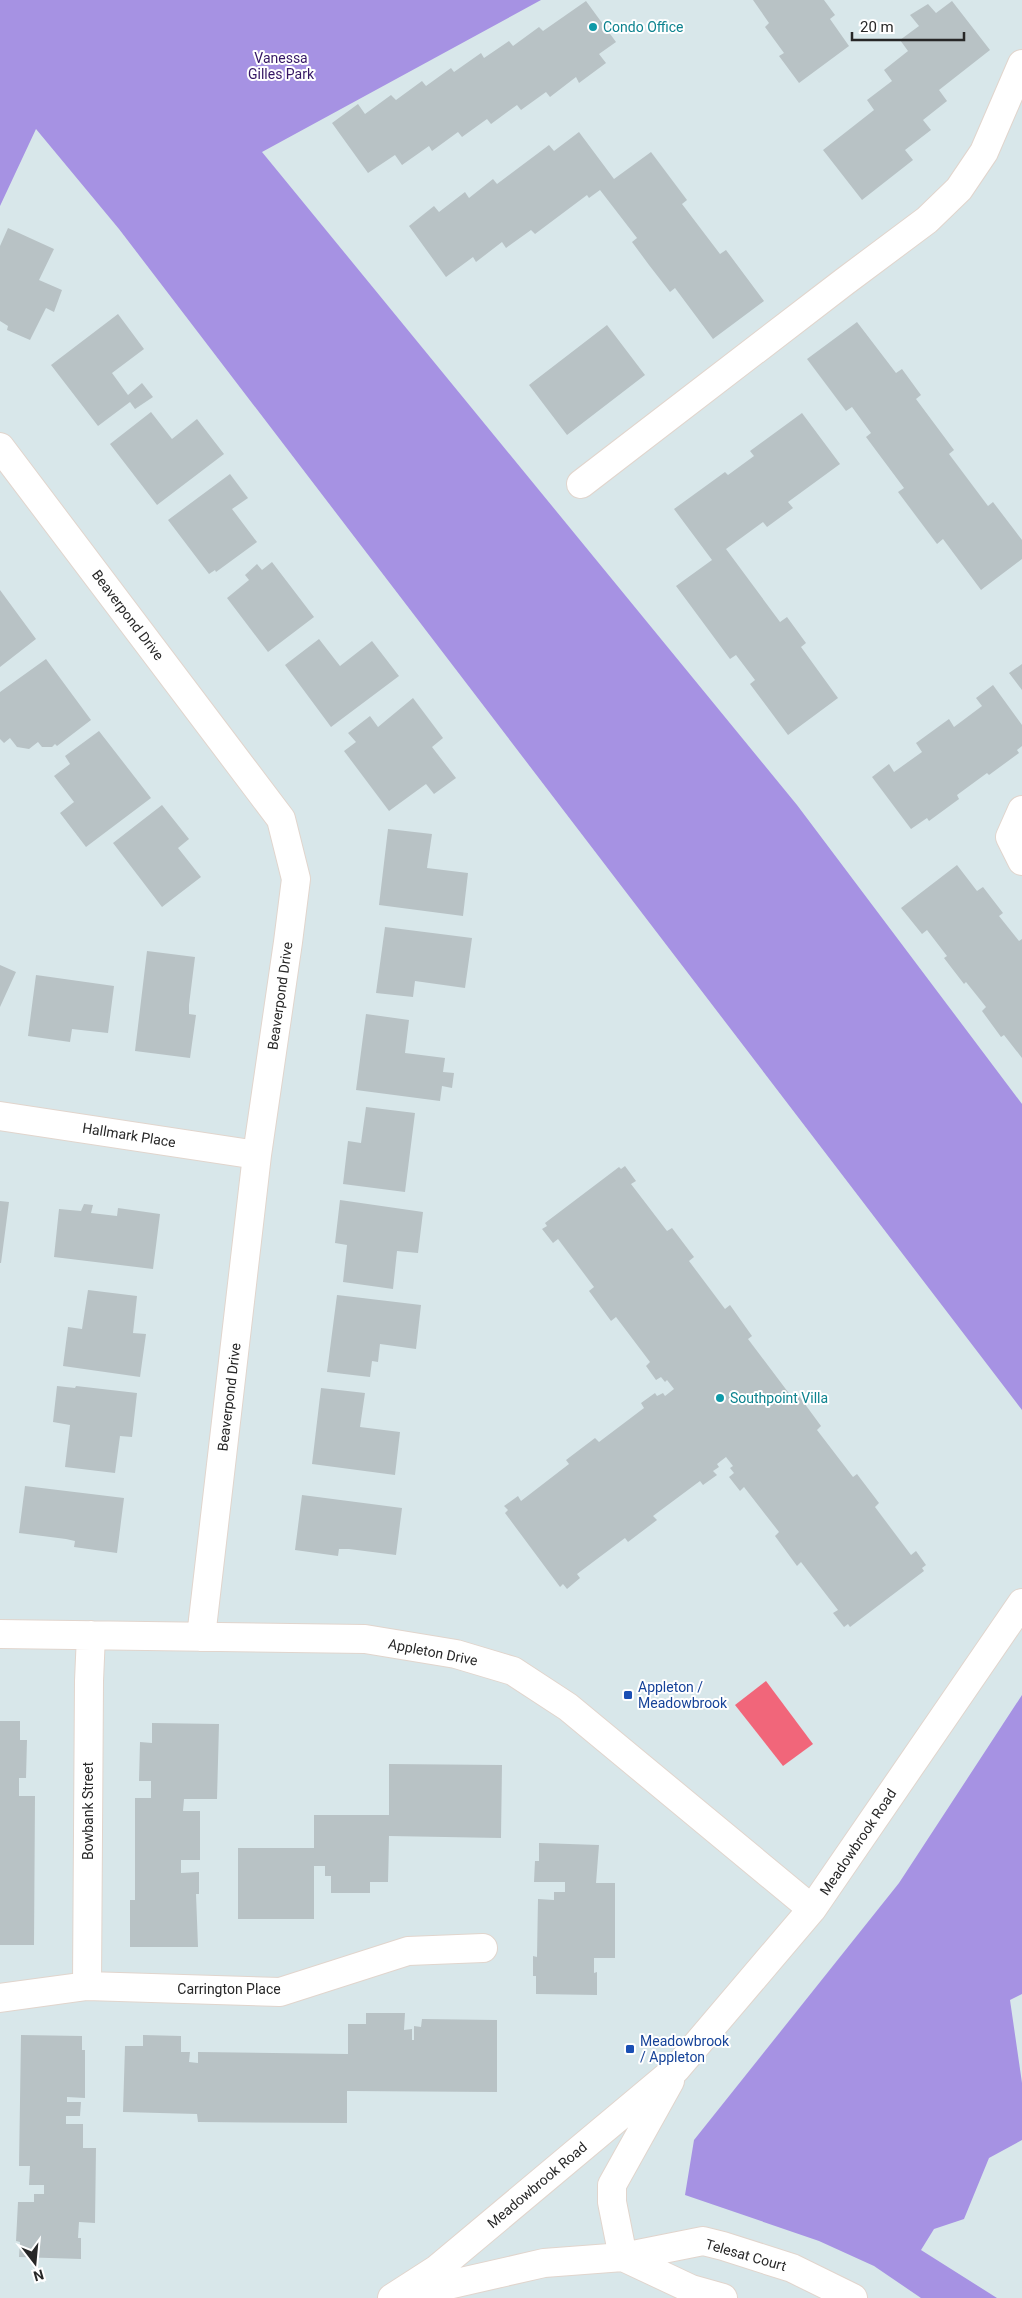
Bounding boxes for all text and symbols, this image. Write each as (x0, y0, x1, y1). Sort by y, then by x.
scale bar (852, 10, 964, 42)
text: 20 m (860, 18, 894, 36)
place label: Condo Office (603, 19, 684, 35)
marker: Condo Office (587, 21, 599, 33)
park label: Vanessa Gilles Park (248, 50, 315, 82)
street label: Beaverpond Drive (89, 567, 167, 663)
street label: Beaverpond Drive (264, 941, 296, 1051)
street label: Hallmark Place (81, 1120, 177, 1150)
street label: Beaverpond Drive (214, 1342, 244, 1452)
place label: Southpoint Villa (730, 1390, 828, 1406)
marker: Southpoint Villa (714, 1392, 726, 1404)
street label: Appleton Drive (387, 1635, 479, 1669)
place label: Appleton / Meadowbrook (638, 1679, 728, 1711)
marker: Appleton / Meadowbrook (622, 1689, 634, 1701)
street label: Bowbank Street (80, 1762, 96, 1860)
street label: Meadowbrook Road (816, 1786, 900, 1898)
street label: Carrington Place (177, 1981, 281, 1997)
place label: Meadowbrook / Appleton (640, 2033, 730, 2065)
marker: Meadowbrook / Appleton (624, 2043, 636, 2055)
street label: Meadowbrook Road (484, 2139, 590, 2231)
street label: Telesat Court (704, 2236, 789, 2274)
north arrow (10, 2238, 60, 2288)
text: N (32, 2266, 46, 2285)

